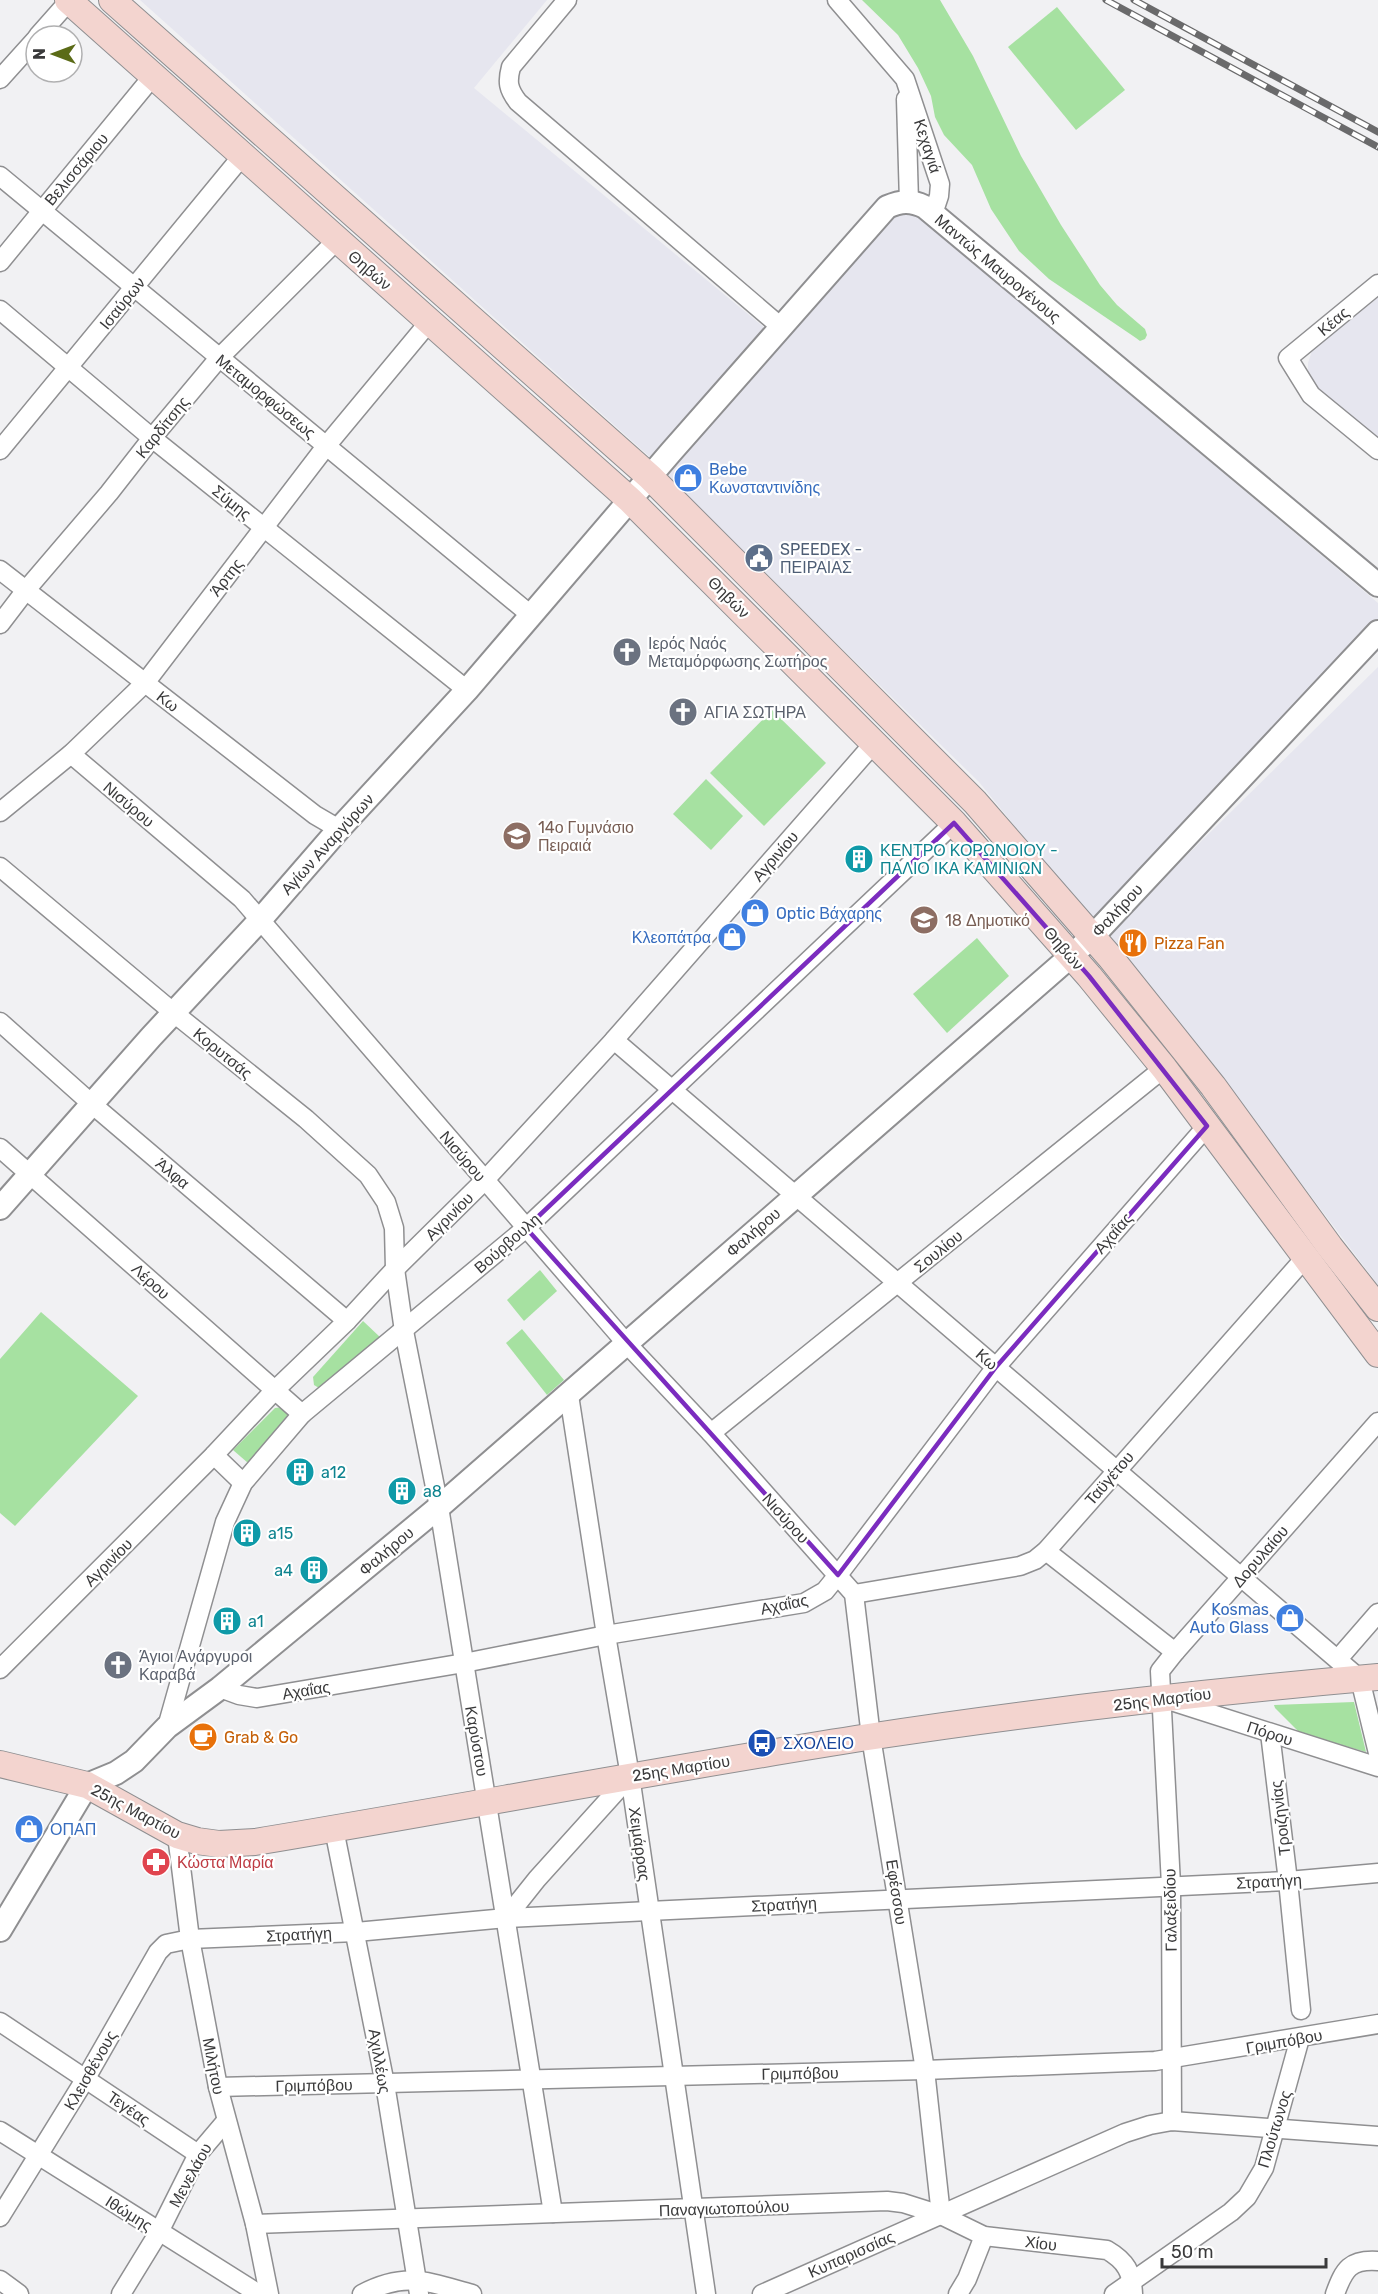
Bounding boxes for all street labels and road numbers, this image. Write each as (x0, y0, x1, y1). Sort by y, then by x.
street label: Κεχαγιά (910, 117, 945, 176)
street label: Βελισσάριου (41, 129, 112, 209)
street label: Μαντώς Μαυρογένους (931, 210, 1065, 327)
street label: Θηβών (344, 246, 395, 294)
street label: Ισαύρων (96, 273, 149, 333)
street label: Κέας (1314, 303, 1353, 340)
street label: Μεταμορφώσεως (212, 350, 320, 443)
street label: Καρδίτσης (132, 392, 193, 462)
street label: Σύμης (208, 481, 255, 524)
street label: Άρτης (206, 554, 247, 600)
street label: Θηβών (704, 573, 753, 622)
street label: Κω (153, 687, 183, 716)
street label: Νισύρου (99, 778, 158, 831)
street label: Αγίων Αναργύρων (277, 790, 378, 899)
street label: Αγρινίου (748, 827, 802, 885)
street label: Φαλήρου (1088, 880, 1147, 941)
street label: Θηβών (1040, 923, 1088, 974)
street label: Κορυτσάς (189, 1024, 256, 1083)
street label: Νισύρου (436, 1127, 490, 1185)
street label: Άλφα (152, 1154, 193, 1193)
street label: Αγρινίου (421, 1188, 477, 1244)
street label: Φαλήρου (722, 1204, 784, 1261)
street label: Αχαΐας (1090, 1209, 1137, 1258)
street label: Βούρβουλη (470, 1210, 544, 1277)
street label: Σουλίου (910, 1226, 966, 1277)
street label: Λέρου (128, 1259, 174, 1303)
street label: Κω (972, 1345, 1002, 1374)
street label: Ταϋγέτου (1081, 1448, 1138, 1509)
street label: Νισύρου (758, 1490, 813, 1547)
street label: Δορυλαίου (1228, 1522, 1292, 1591)
street label: Φαλήρου (355, 1523, 418, 1580)
street label: Αγρινίου (80, 1534, 136, 1590)
street label: Αχαΐας (759, 1590, 810, 1619)
street label: Αχαΐας (281, 1677, 332, 1704)
street label: 25ης Μαρτίου (1112, 1684, 1212, 1715)
street label: Καρύστου (461, 1704, 492, 1778)
street label: Πόρου (1244, 1717, 1295, 1750)
street label: 25ης Μαρτίου (631, 1751, 731, 1786)
street label: Τροιζηνίας (1266, 1779, 1295, 1857)
street label: 25ης Μαρτίου (88, 1780, 184, 1843)
street label: Χειμάρρας (625, 1806, 654, 1883)
street label: Εφέσσου (882, 1858, 911, 1926)
street label: Γαλαξειδίου (1160, 1868, 1181, 1952)
street label: Στρατήγη (1236, 1870, 1302, 1893)
street label: Στρατήγη (751, 1893, 817, 1916)
street label: Στρατήγη (266, 1923, 332, 1946)
street label: Γριμπόβου (1244, 2025, 1324, 2058)
street label: Κλεισθένους (60, 2027, 121, 2113)
street label: Αχιλλέως (364, 2027, 395, 2095)
street label: Μιλήτου (199, 2036, 228, 2096)
street label: Γριμπόβου (761, 2063, 839, 2084)
street label: Γριμπόβου (275, 2075, 353, 2096)
street label: Τεγέας (104, 2087, 154, 2130)
street label: Πλούτωνος (1254, 2088, 1295, 2170)
street label: Μενελάου (165, 2140, 216, 2211)
street label: Ιθώμης (102, 2192, 156, 2235)
street label: Παναγιωτοπούλου (658, 2197, 790, 2220)
street label: Κυπαρισσίας (805, 2227, 898, 2282)
street label: Χίου (1024, 2232, 1058, 2255)

